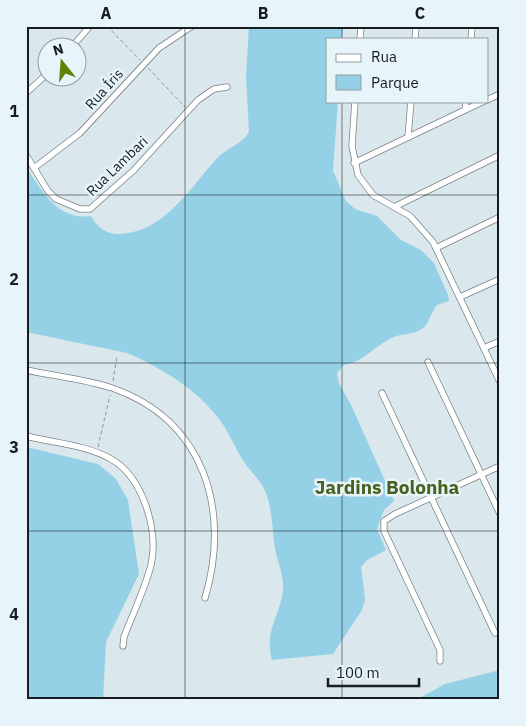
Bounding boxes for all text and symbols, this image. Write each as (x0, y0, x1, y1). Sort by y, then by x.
text: A (101, 3, 112, 23)
text: B (258, 3, 269, 23)
text: C (415, 3, 425, 23)
north arrow (38, 38, 88, 88)
legend (326, 38, 488, 102)
text: N (51, 39, 66, 60)
text: Rua (371, 47, 397, 66)
street label: Rua Íris (80, 64, 127, 113)
text: Parque (371, 73, 419, 92)
text: 1 (9, 101, 19, 121)
street label: Rua Lambari (82, 132, 152, 200)
text: 2 (9, 269, 19, 289)
text: 3 (9, 437, 19, 457)
district label: Jardins Bolonha (315, 475, 460, 499)
text: 4 (9, 604, 19, 624)
scale bar (328, 656, 420, 688)
text: 100 m (336, 663, 380, 682)

